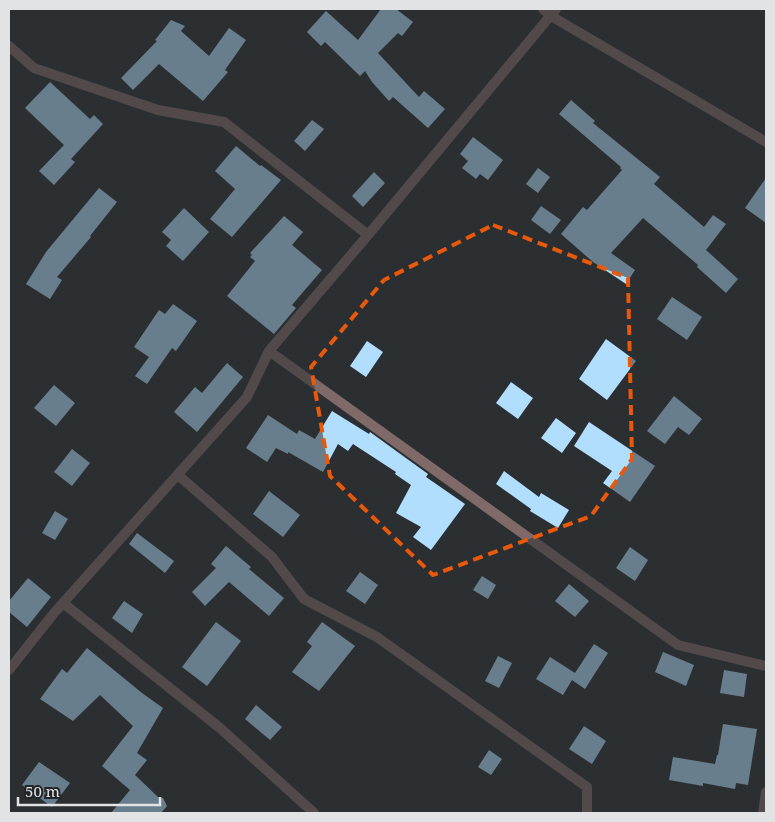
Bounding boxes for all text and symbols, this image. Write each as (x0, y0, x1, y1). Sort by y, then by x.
scale bar (18, 774, 160, 806)
text: 50 m (25, 781, 60, 801)

